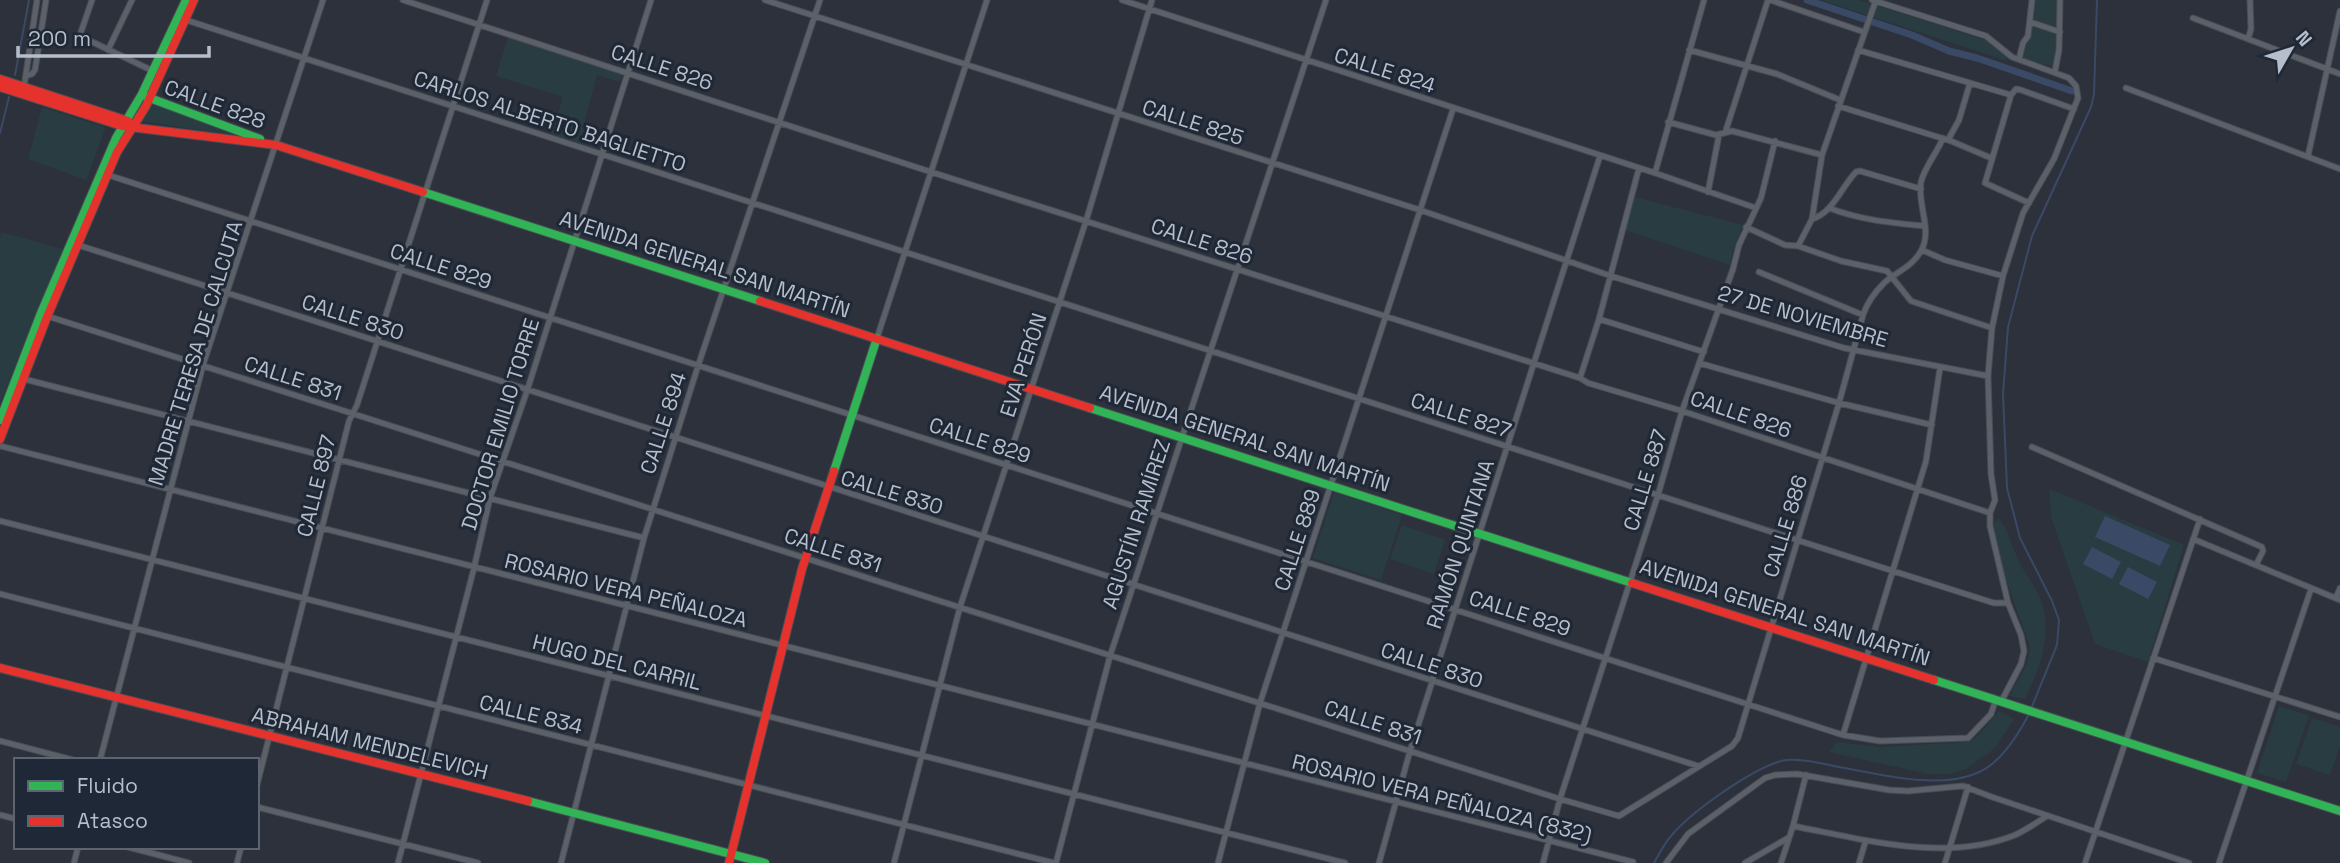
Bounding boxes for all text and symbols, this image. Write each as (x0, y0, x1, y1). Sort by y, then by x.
scale bar (18, 14, 208, 58)
north arrow (2256, 14, 2326, 84)
text: 200 m (28, 25, 91, 52)
text: N (2290, 26, 2318, 51)
street label: CALLE 826 (608, 38, 716, 96)
street label: CALLE 824 (1331, 41, 1439, 99)
street label: CARLOS ALBERTO BAGLIETTO (410, 64, 690, 178)
street label: CALLE 828 (161, 73, 269, 135)
street label: CALLE 825 (1139, 93, 1247, 151)
street label: AVENIDA GENERAL SAN MARTÍN (556, 204, 854, 324)
street label: CALLE 826 (1148, 212, 1256, 270)
street label: MADRE TERESA DE CALCUTA (142, 217, 248, 489)
street label: CALLE 829 (387, 237, 495, 295)
street label: 27 DE NOVIEMBRE (1715, 279, 1891, 353)
street label: CALLE 830 (298, 288, 408, 346)
street label: EVA PERÓN (994, 310, 1052, 420)
street label: DOCTOR EMILIO TORRE (455, 315, 545, 533)
street label: CALLE 831 (241, 350, 345, 406)
street label: CALLE 894 (634, 369, 692, 477)
street label: AVENIDA GENERAL SAN MARTÍN (1096, 378, 1394, 498)
street label: CALLE 826 (1687, 384, 1795, 444)
street label: CALLE 827 (1407, 386, 1515, 444)
street label: CALLE 829 (926, 411, 1034, 469)
street label: CALLE 887 (1617, 426, 1673, 534)
street label: CALLE 897 (290, 432, 342, 540)
street label: AGUSTÍN RAMÍREZ (1096, 436, 1176, 612)
street label: RAMÓN QUINTANA (1420, 456, 1500, 632)
street label: CALLE 830 (837, 464, 947, 520)
street label: CALLE 886 (1757, 471, 1813, 581)
street label: CALLE 889 (1268, 486, 1326, 594)
street label: CALLE 831 (781, 522, 885, 578)
street label: ROSARIO VERA PEÑALOZA (502, 547, 750, 633)
street label: AVENIDA GENERAL SAN MARTÍN (1636, 552, 1934, 672)
street label: CALLE 829 (1466, 584, 1574, 642)
street label: HUGO DEL CARRIL (530, 628, 704, 696)
street label: CALLE 830 (1377, 636, 1487, 694)
street label: CALLE 834 (476, 688, 586, 740)
street label: CALLE 831 (1321, 694, 1425, 750)
street label: ABRAHAM MENDELEVICH (249, 701, 491, 785)
street label: ROSARIO VERA PEÑALOZA (832) (1289, 748, 1595, 848)
legend (14, 758, 259, 849)
text: Fluido (77, 772, 138, 799)
text: Atasco (77, 807, 148, 834)

